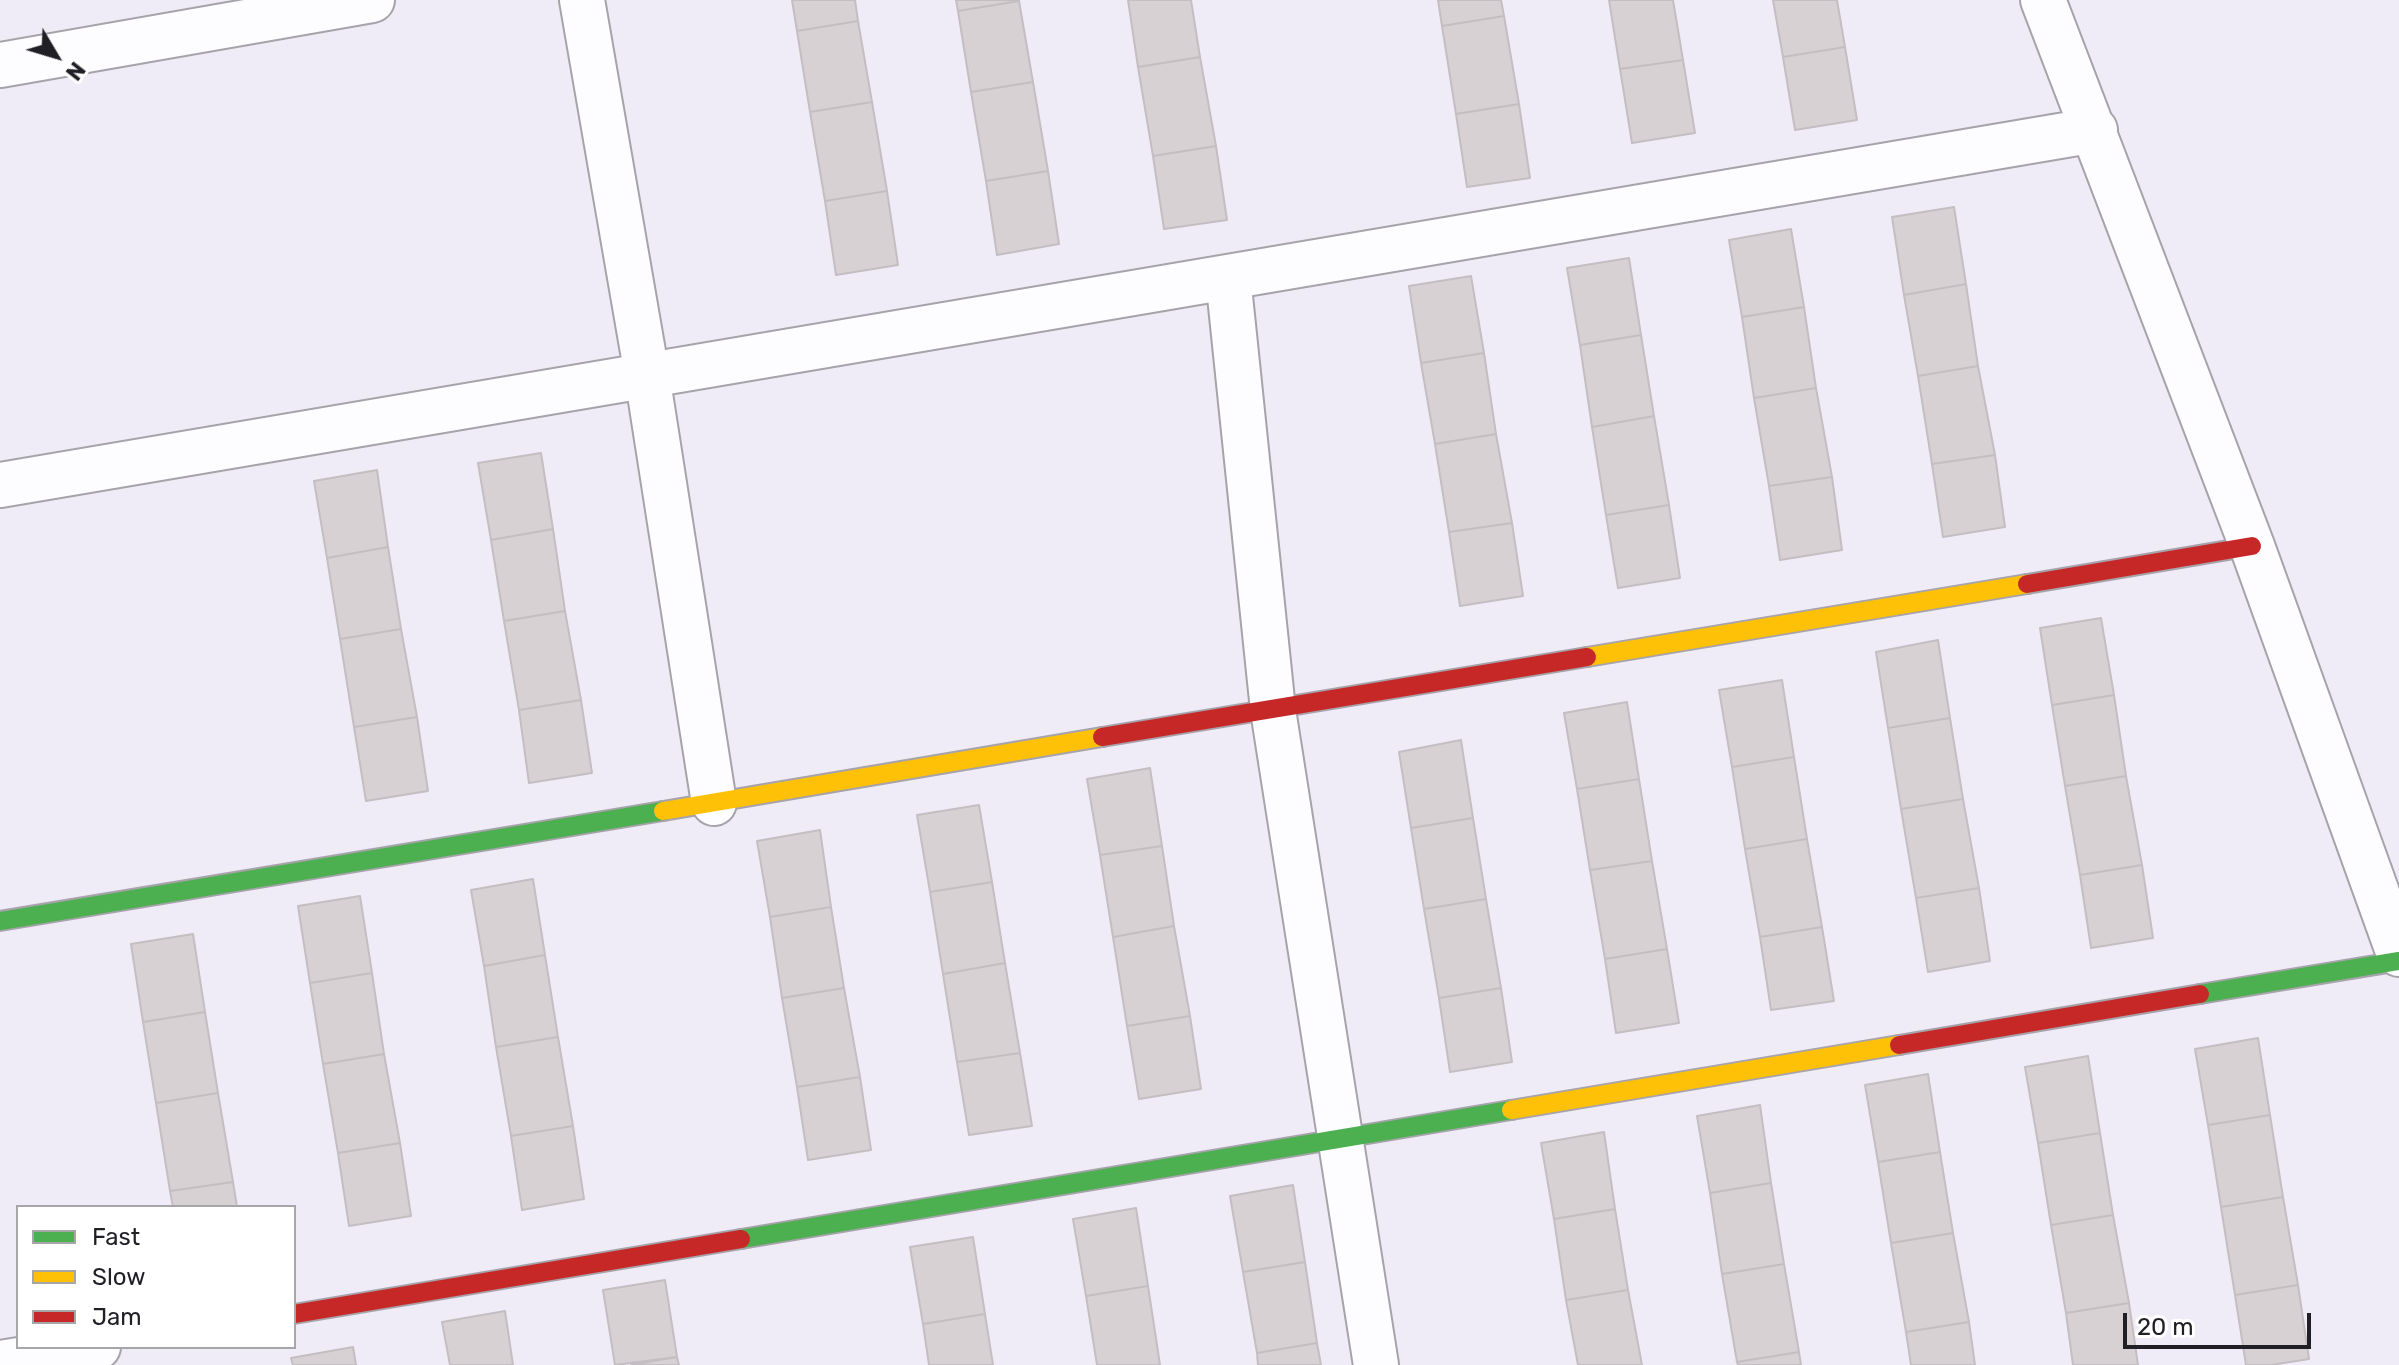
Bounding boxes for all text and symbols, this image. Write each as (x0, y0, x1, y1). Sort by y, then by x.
north arrow (16, 16, 96, 96)
text: N (60, 57, 91, 86)
legend (16, 1205, 296, 1349)
text: Fast (92, 1223, 140, 1251)
text: Slow (92, 1263, 145, 1291)
scale bar (2127, 1297, 2315, 1347)
text: Jam (92, 1303, 142, 1331)
text: 20 m (2137, 1313, 2194, 1341)

